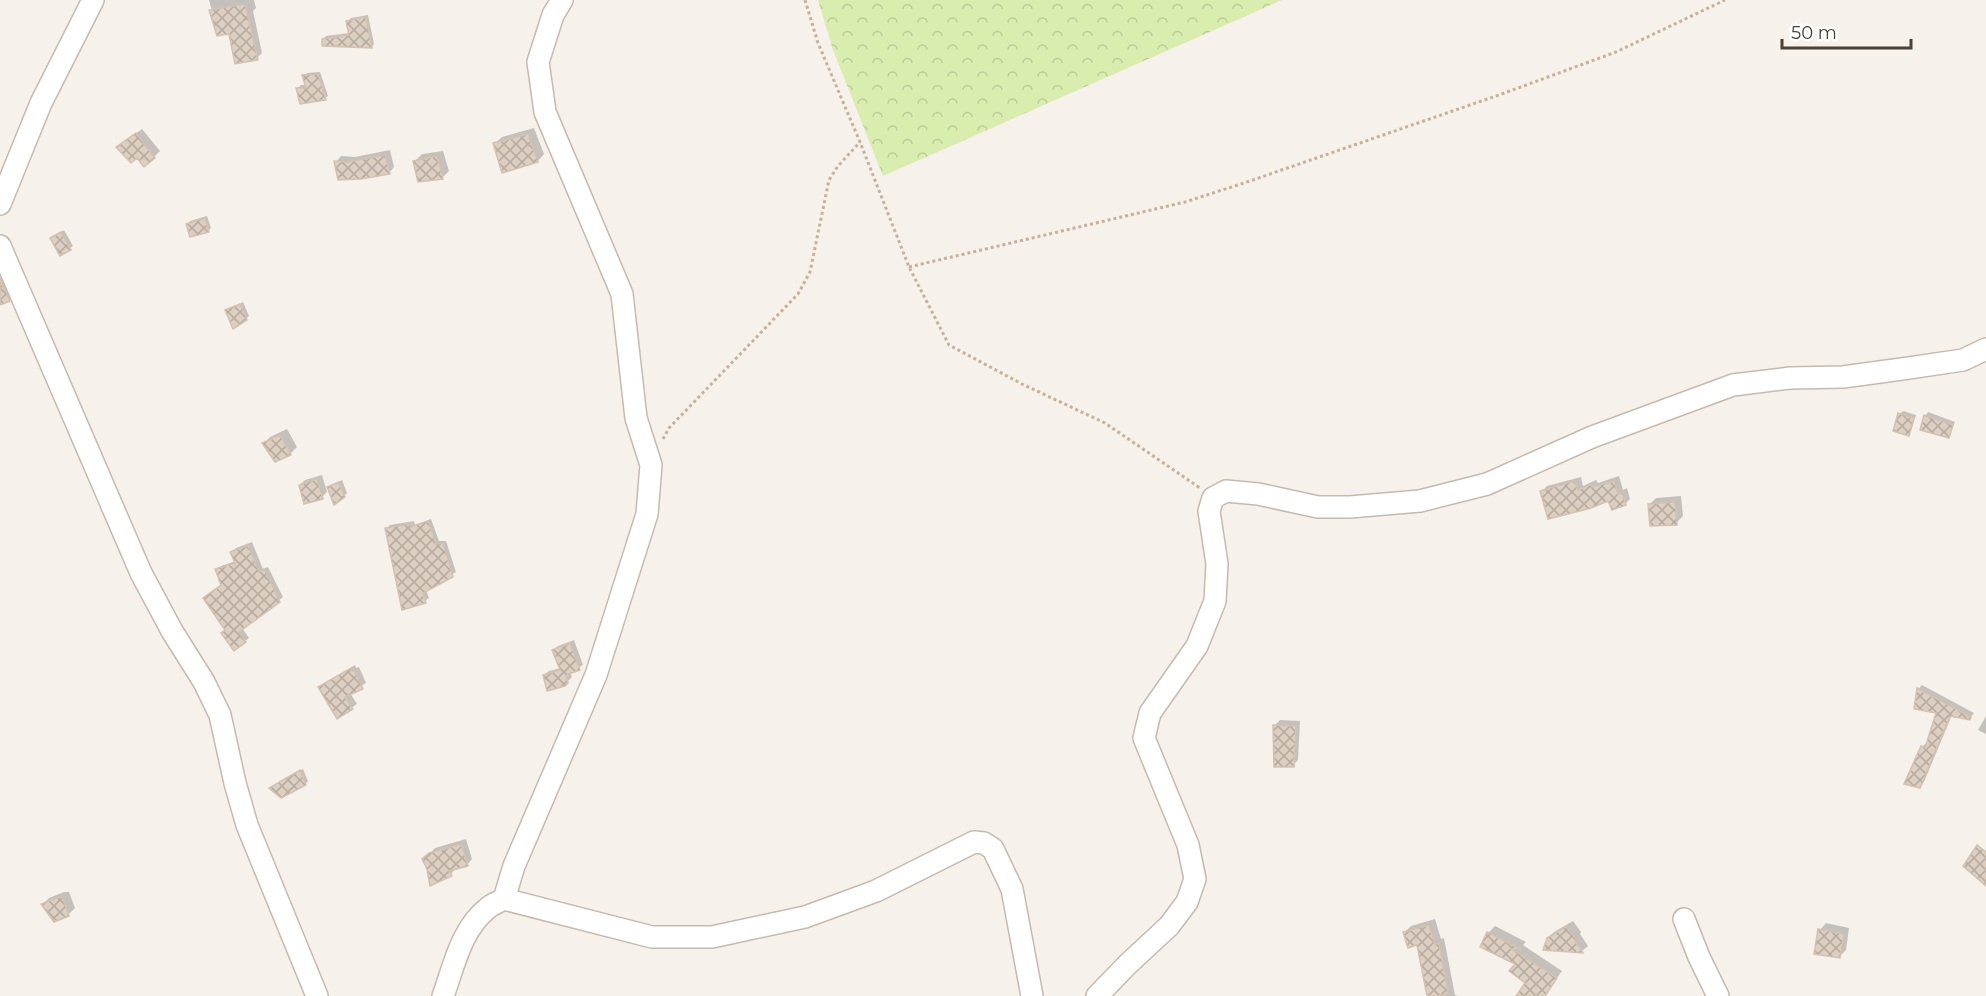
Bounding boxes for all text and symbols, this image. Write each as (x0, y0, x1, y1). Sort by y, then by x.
scale bar (1782, 12, 1911, 50)
text: 50 m (1791, 22, 1837, 44)

